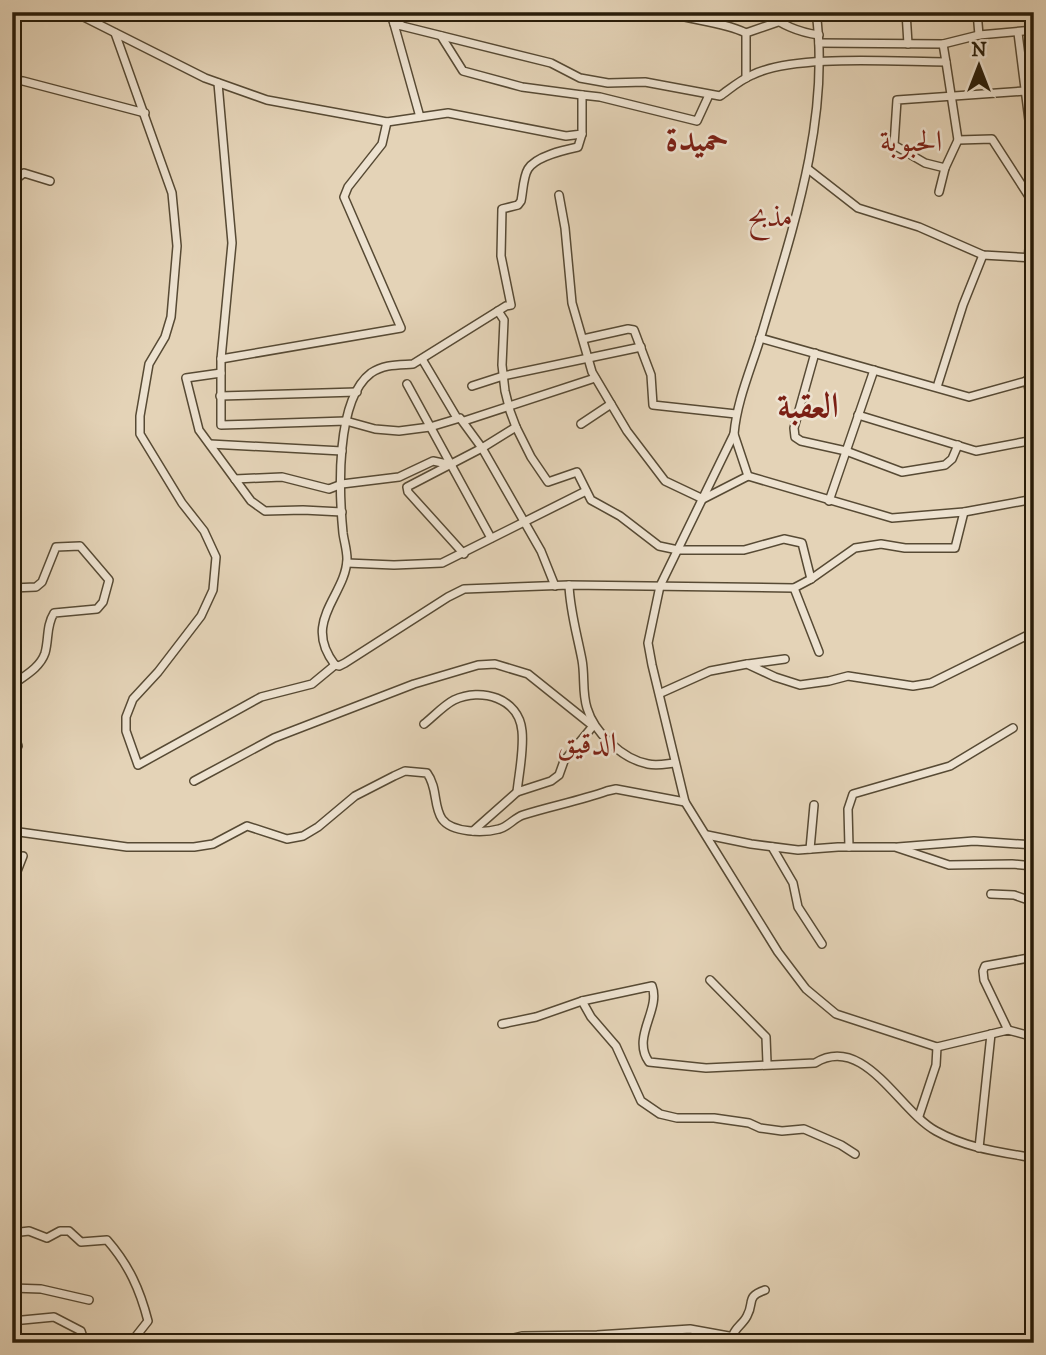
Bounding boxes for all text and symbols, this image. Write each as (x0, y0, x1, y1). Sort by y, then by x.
north arrow (944, 32, 1014, 102)
text: N (971, 39, 987, 62)
district label: حميدة (665, 118, 729, 162)
district label: الحبوبة (880, 124, 942, 161)
district label: مذبح (747, 199, 793, 241)
district label: العقبة (777, 385, 839, 429)
district label: الدقيق (557, 726, 617, 763)

